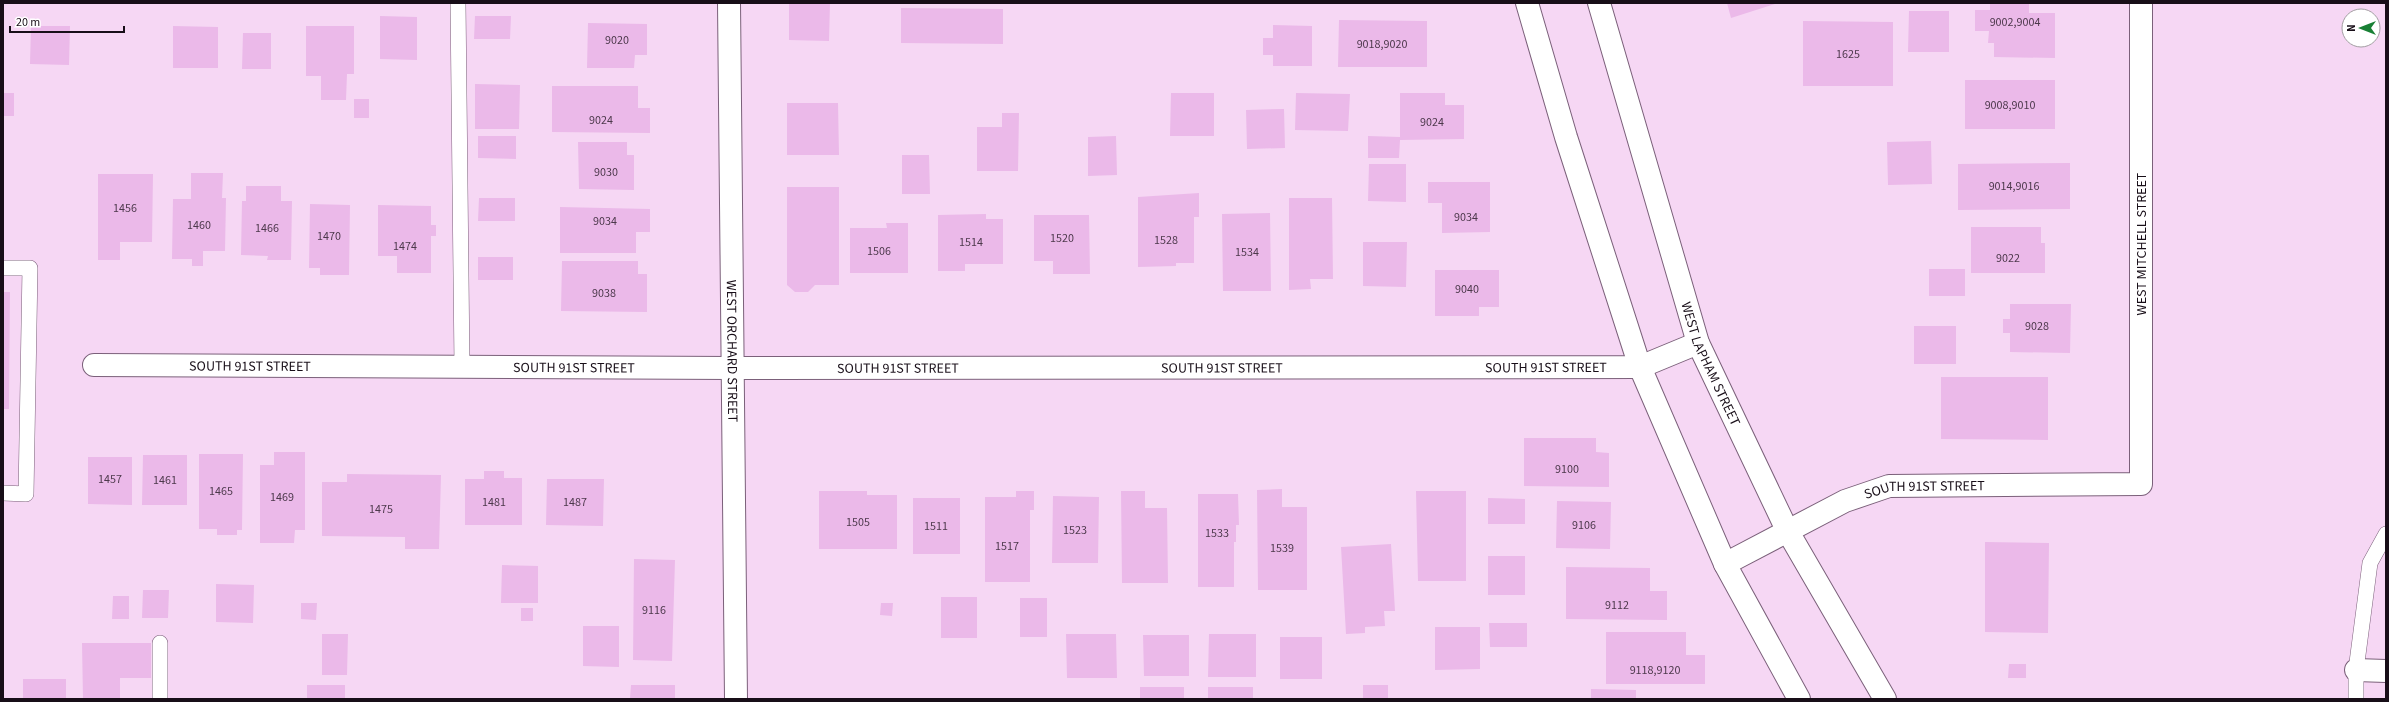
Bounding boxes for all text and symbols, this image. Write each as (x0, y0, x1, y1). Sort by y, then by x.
scale bar (10, 8, 124, 34)
north arrow (2341, 8, 2381, 48)
text: 20 m (16, 14, 40, 31)
house number: 9002,9004 (1990, 14, 2040, 31)
text: N (2344, 24, 2359, 32)
house number: 9020 (605, 32, 629, 49)
house number: 9018,9020 (1357, 36, 1407, 53)
house number: 1625 (1836, 46, 1860, 63)
house number: 9008,9010 (1985, 97, 2035, 114)
house number: 9024 (589, 112, 613, 129)
house number: 9024 (1420, 114, 1444, 131)
house number: 9030 (594, 164, 618, 181)
street label: WEST MITCHELL STREET (2132, 172, 2152, 315)
house number: 9014,9016 (1989, 178, 2039, 195)
house number: 1456 (113, 200, 137, 217)
house number: 9034 (1454, 209, 1478, 226)
house number: 9034 (593, 213, 617, 230)
house number: 1460 (187, 217, 211, 234)
house number: 1466 (255, 220, 279, 237)
house number: 1470 (317, 228, 341, 245)
house number: 1520 (1050, 230, 1074, 247)
house number: 1528 (1154, 232, 1178, 249)
house number: 1514 (959, 234, 983, 251)
house number: 1474 (393, 238, 417, 255)
house number: 1506 (867, 243, 891, 260)
house number: 1534 (1235, 244, 1259, 261)
house number: 9022 (1996, 250, 2020, 267)
street label: WEST ORCHARD STREET (721, 280, 742, 423)
house number: 9040 (1455, 281, 1479, 298)
house number: 9038 (592, 285, 616, 302)
street label: WEST LAPHAM STREET (1676, 300, 1745, 430)
house number: 9028 (2025, 318, 2049, 335)
street label: SOUTH 91ST STREET (189, 356, 311, 377)
street label: SOUTH 91ST STREET (513, 358, 635, 379)
street label: SOUTH 91ST STREET (1161, 358, 1283, 379)
street label: SOUTH 91ST STREET (1485, 358, 1607, 378)
street label: SOUTH 91ST STREET (837, 359, 959, 379)
house number: 9100 (1555, 461, 1579, 478)
house number: 1457 (98, 471, 122, 488)
house number: 1461 (153, 472, 177, 489)
street label: SOUTH 91ST STREET (1862, 476, 1985, 505)
house number: 1465 (209, 483, 233, 500)
house number: 1469 (270, 489, 294, 506)
house number: 1481 (482, 494, 506, 511)
house number: 1487 (563, 494, 587, 511)
house number: 1475 (369, 501, 393, 518)
house number: 1505 (846, 514, 870, 531)
house number: 9106 (1572, 517, 1596, 534)
house number: 1511 (924, 518, 948, 535)
house number: 1523 (1063, 522, 1087, 539)
house number: 1533 (1205, 525, 1229, 542)
house number: 1517 (995, 538, 1019, 555)
house number: 1539 (1270, 540, 1294, 557)
house number: 9112 (1605, 597, 1629, 614)
house number: 9116 (642, 602, 666, 619)
house number: 9118,9120 (1630, 662, 1680, 679)

